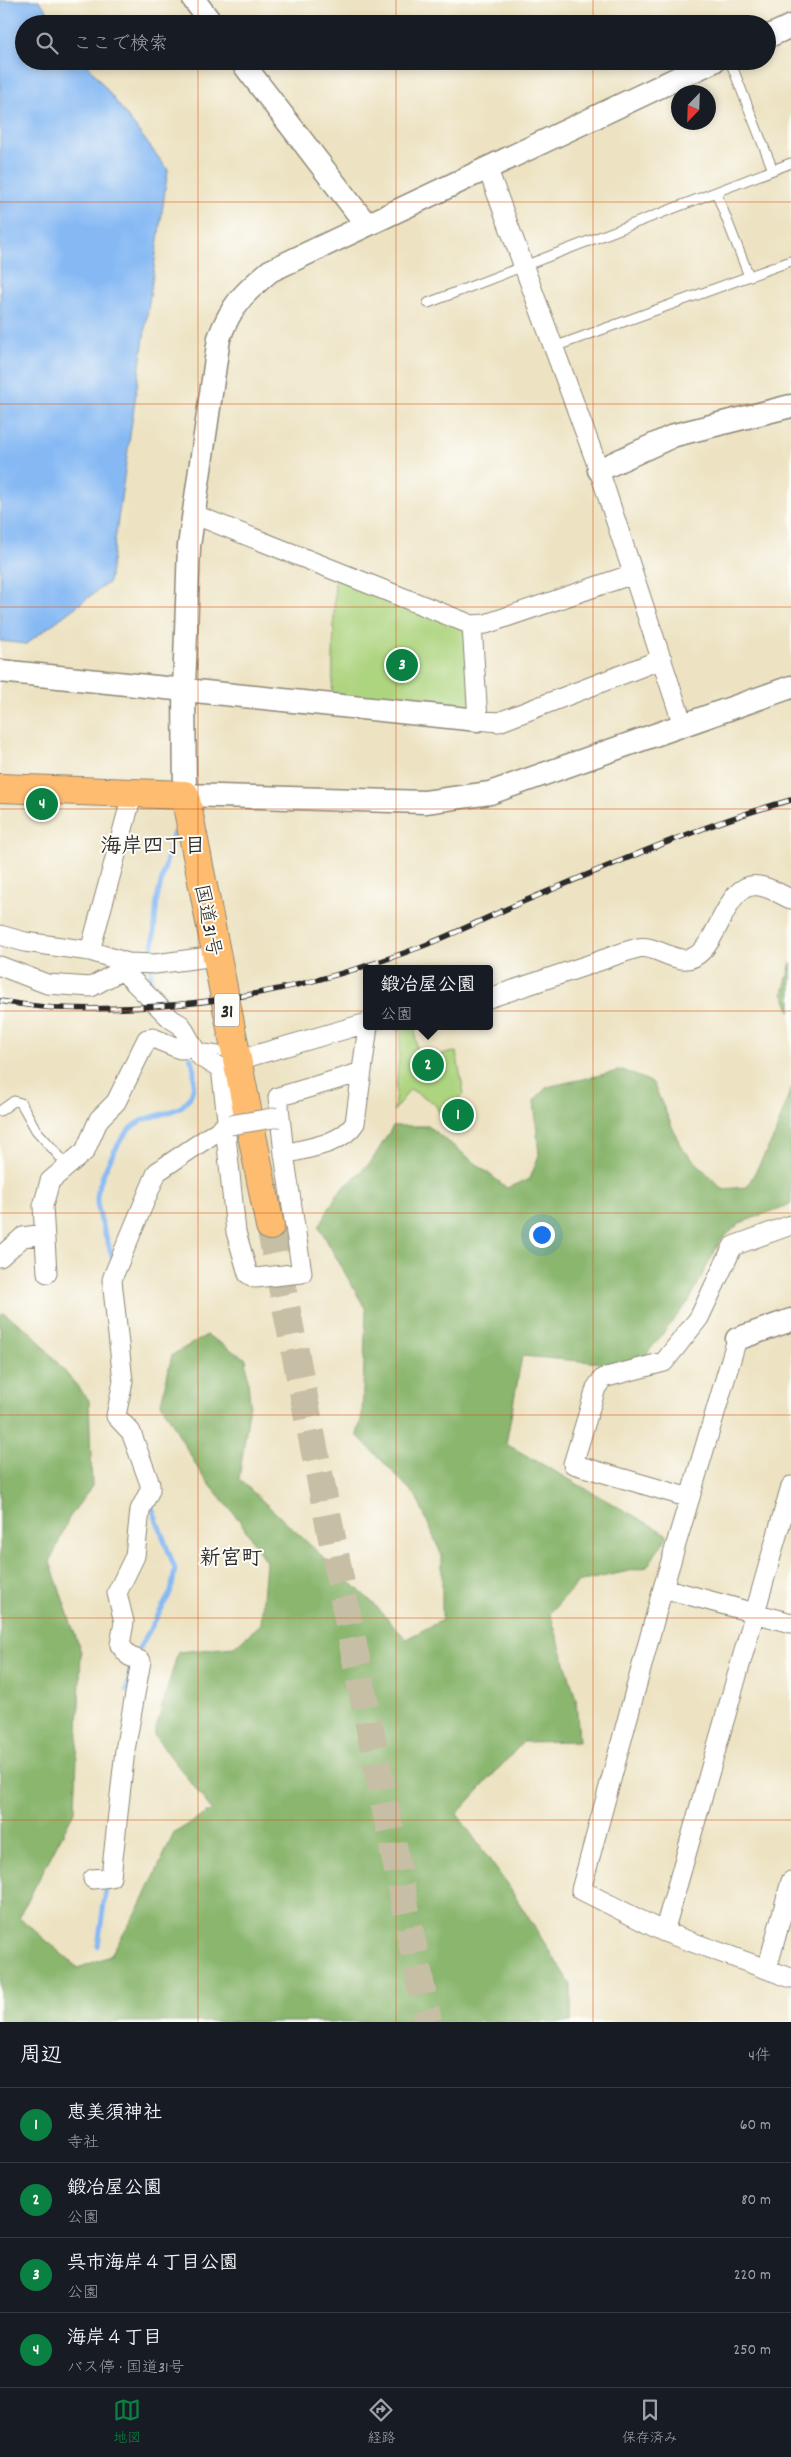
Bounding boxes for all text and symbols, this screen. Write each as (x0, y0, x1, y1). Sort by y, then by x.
search box (15, 15, 776, 70)
icon: search (33, 29, 61, 57)
text: ここで検索 (73, 32, 168, 59)
north arrow (671, 85, 716, 130)
pin: 3 (386, 646, 418, 684)
pin: 4 (26, 785, 58, 823)
district label: 海岸四丁目 (101, 833, 206, 863)
street label: 国道31号 (185, 882, 227, 959)
popup (363, 965, 493, 1030)
text: 鍛冶屋公園 (380, 973, 476, 1000)
road number: 31 (214, 994, 240, 1026)
text: 公園 (380, 1004, 413, 1027)
pin: 2 (412, 1046, 444, 1084)
pin: 1 (442, 1096, 474, 1134)
your location (529, 1222, 555, 1248)
district label: 新宮町 (200, 1545, 263, 1575)
text: 周辺 (20, 2042, 62, 2072)
text: 4件 (748, 2045, 771, 2068)
text: 恵美須神社 (67, 2101, 162, 2128)
text: 1 (34, 2114, 38, 2137)
text: 60 m (740, 2114, 771, 2137)
text: 寺社 (67, 2132, 99, 2155)
text: 鍛冶屋公園 (67, 2176, 162, 2203)
text: 2 (33, 2189, 40, 2212)
text: 80 m (741, 2189, 771, 2212)
text: 公園 (67, 2207, 99, 2230)
text: 呉市海岸４丁目公園 (67, 2251, 238, 2278)
text: 3 (32, 2264, 40, 2287)
text: 220 m (734, 2264, 771, 2287)
text: 公園 (67, 2282, 99, 2305)
text: 海岸４丁目 (67, 2326, 162, 2353)
text: 4 (33, 2339, 39, 2362)
text: 250 m (733, 2339, 771, 2362)
text: バス停 · 国道31号 (67, 2357, 185, 2380)
tab: 地図 (113, 2396, 141, 2449)
tab: 経路 (367, 2396, 395, 2449)
tab: 保存済み (622, 2396, 678, 2449)

